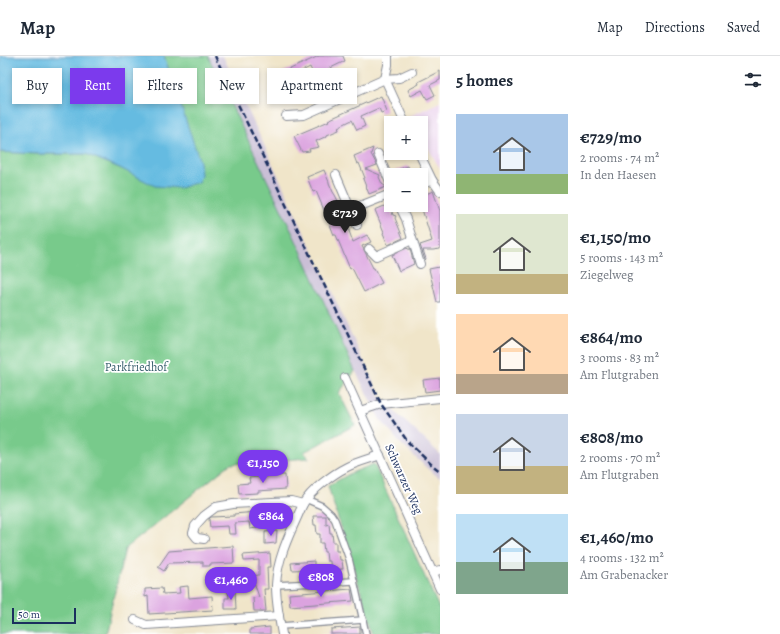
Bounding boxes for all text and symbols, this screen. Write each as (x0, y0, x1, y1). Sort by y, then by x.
text: Map (20, 15, 55, 41)
text: Map (597, 18, 623, 37)
text: Directions (645, 18, 705, 37)
text: Saved (727, 18, 760, 37)
chip: Buy (12, 68, 62, 104)
chip: Rent (70, 68, 125, 104)
chip: Filters (133, 68, 197, 104)
chip: New (205, 68, 259, 104)
chip: Apartment (267, 68, 357, 104)
text: 5 homes (456, 69, 513, 92)
icon: filters (742, 69, 764, 91)
map controls (384, 116, 428, 212)
button: + (384, 116, 428, 160)
text: €729/mo (580, 126, 642, 149)
icon: home (488, 130, 536, 178)
text: 2 rooms · 74 m² (580, 149, 659, 166)
text: In den Haesen (580, 166, 656, 183)
button: − (384, 168, 428, 212)
pin: €729 (321, 200, 369, 234)
text: €729 (332, 204, 358, 221)
text: €1,150/mo (580, 226, 651, 249)
icon: home (488, 230, 536, 278)
text: 5 rooms · 143 m² (580, 249, 663, 266)
text: Ziegelweg (580, 266, 633, 283)
text: €864/mo (580, 326, 642, 349)
icon: home (488, 330, 536, 378)
text: 3 rooms · 83 m² (580, 349, 659, 366)
park label: Parkfriedhof (105, 359, 169, 375)
text: Am Flutgraben (580, 366, 659, 383)
text: €808/mo (580, 426, 643, 449)
icon: home (488, 430, 536, 478)
street label: Schwarzer Weg (381, 441, 427, 517)
text: 2 rooms · 70 m² (580, 449, 660, 466)
pin: €1,150 (230, 450, 296, 484)
text: €1,150 (247, 454, 279, 471)
text: Am Flutgraben (580, 466, 659, 483)
pin: €864 (247, 503, 295, 537)
text: €864 (258, 507, 284, 524)
text: €1,460/mo (580, 526, 654, 549)
icon: home (488, 530, 536, 578)
text: 4 rooms · 132 m² (580, 549, 664, 566)
pin: €808 (297, 564, 345, 598)
text: Am Grabenacker (580, 566, 668, 583)
pin: €1,460 (198, 567, 264, 601)
text: €808 (308, 568, 334, 585)
text: €1,460 (214, 571, 248, 588)
scale bar (12, 606, 76, 625)
text: 50 m (18, 607, 40, 622)

